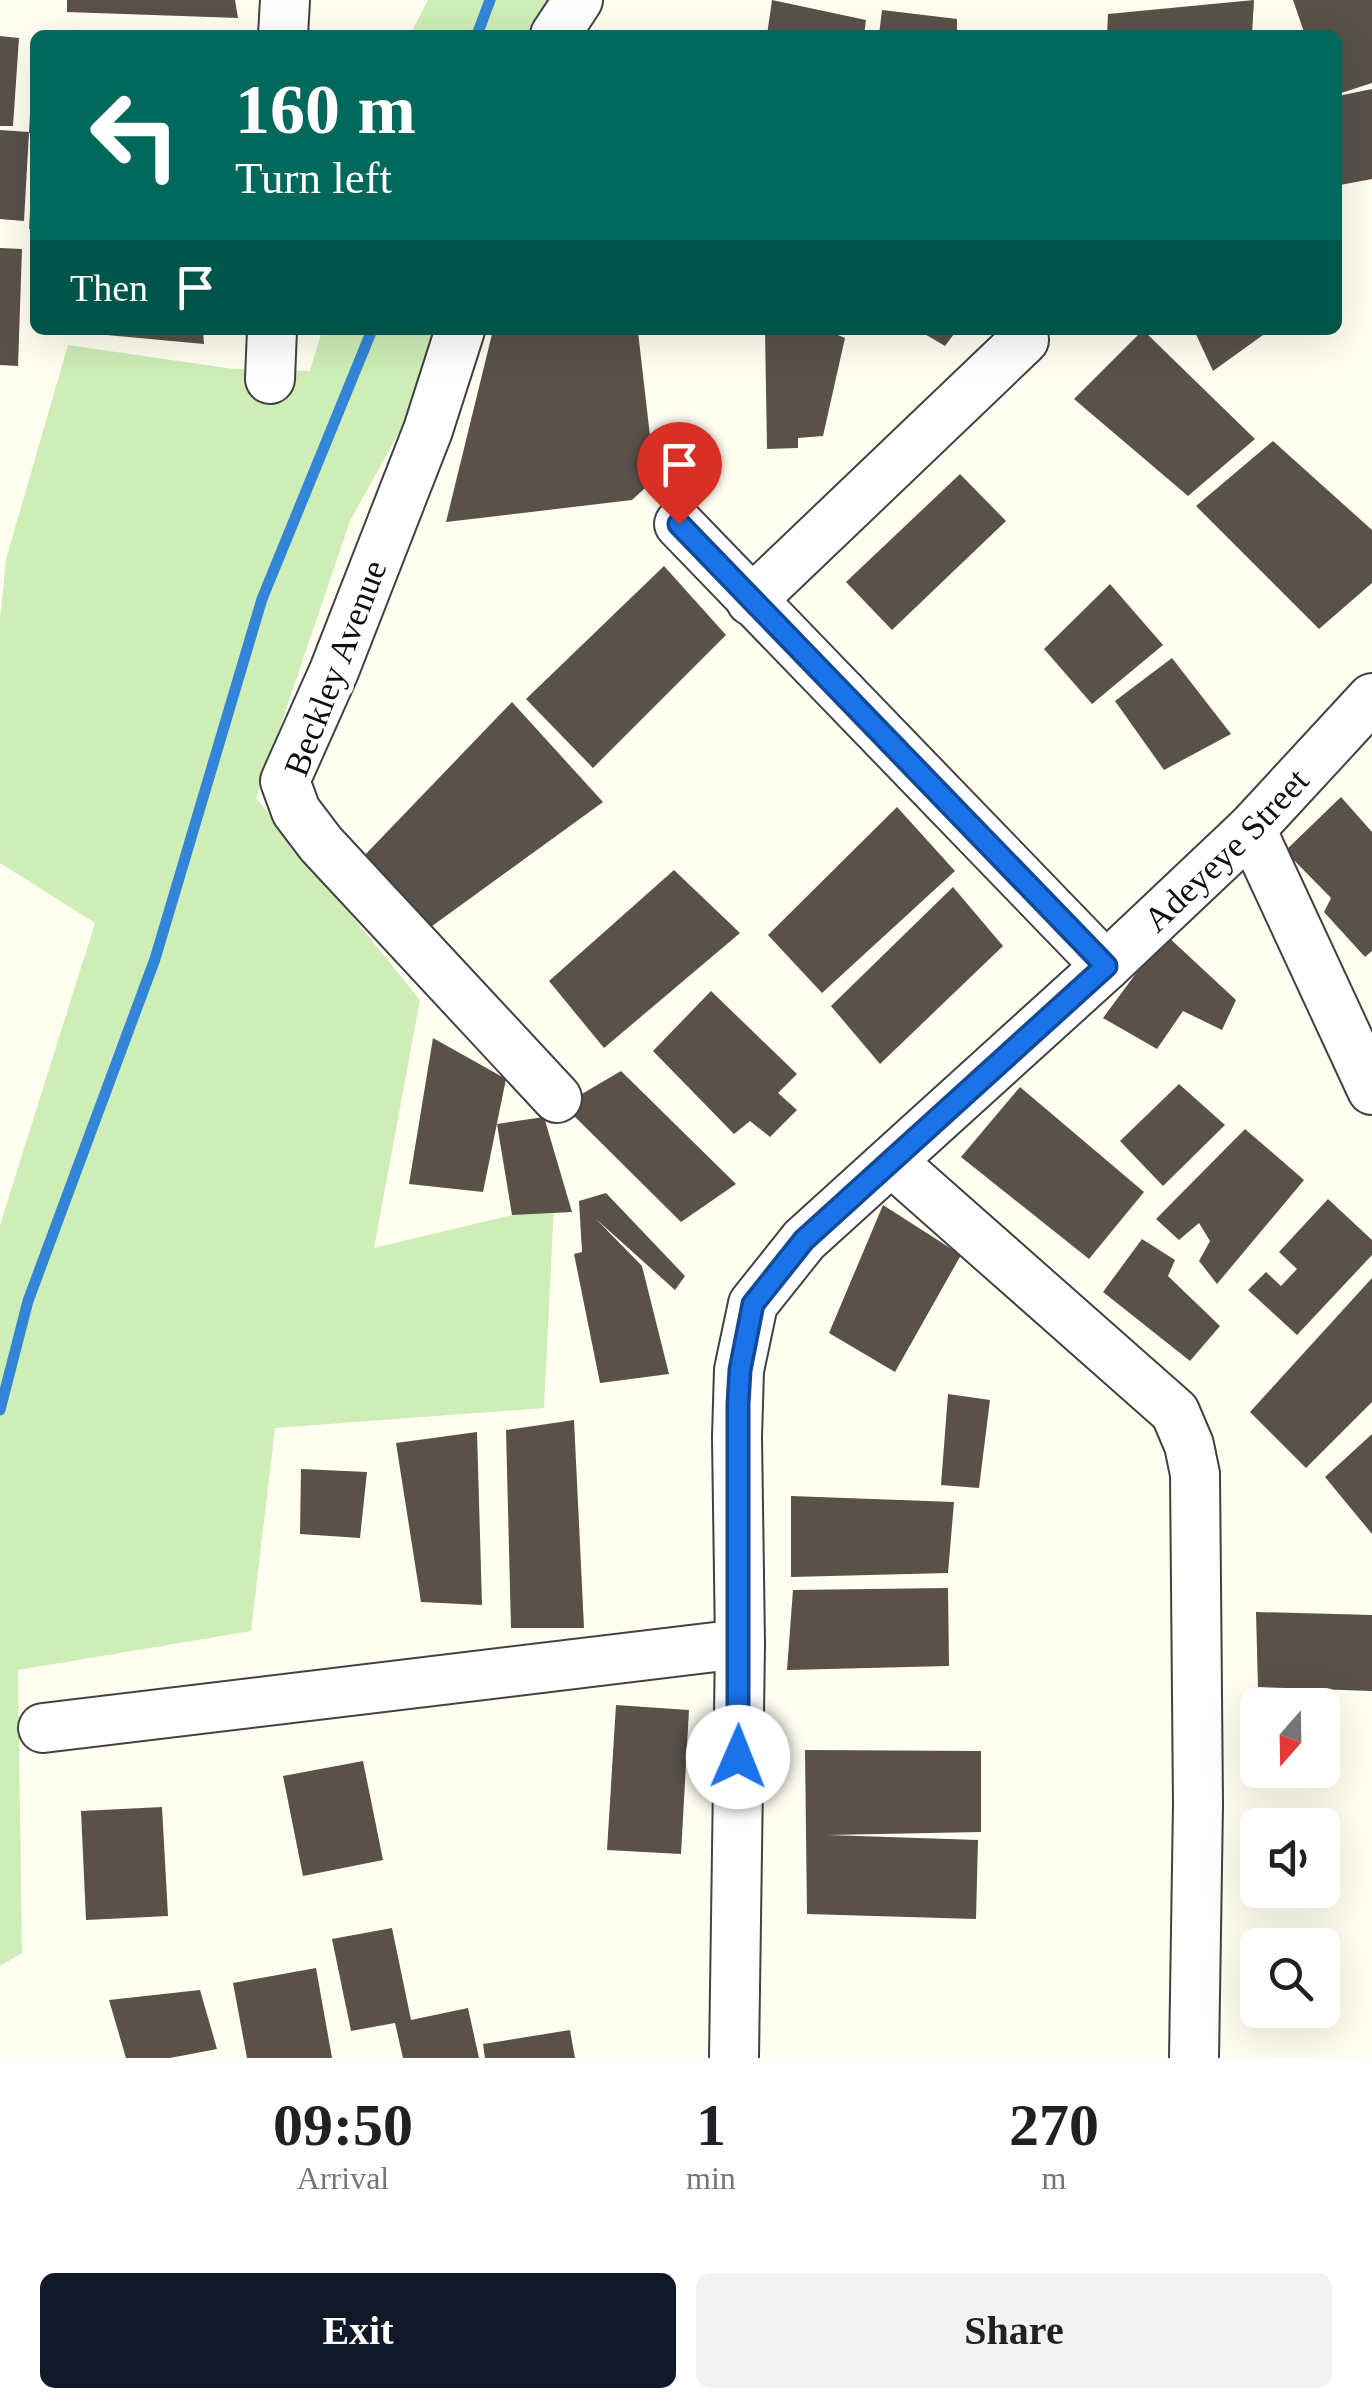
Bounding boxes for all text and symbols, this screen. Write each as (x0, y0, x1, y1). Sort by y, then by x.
icon: left (70, 70, 200, 200)
text: 160 m (235, 71, 416, 148)
text: Turn left (235, 153, 392, 203)
icon: arrive (168, 260, 223, 315)
text: Then (70, 267, 148, 309)
pin (637, 422, 722, 525)
icon: arrive (652, 437, 707, 492)
street label: Beckley Avenue (276, 555, 394, 781)
street label: Adeyeye Street (1136, 761, 1317, 940)
north arrow (1240, 1688, 1340, 1788)
map controls (1240, 1688, 1340, 2028)
position arrow (686, 1705, 790, 1809)
button: sound (1240, 1808, 1340, 1908)
button: search (1240, 1928, 1340, 2028)
text: 09:50 (273, 2092, 413, 2158)
text: 1 (696, 2092, 726, 2158)
text: 270 (1009, 2092, 1099, 2158)
text: Arrival (297, 2160, 389, 2196)
text: min (686, 2160, 736, 2196)
text: m (1041, 2160, 1066, 2196)
button: Exit (40, 2273, 676, 2388)
button: Share (696, 2273, 1332, 2388)

